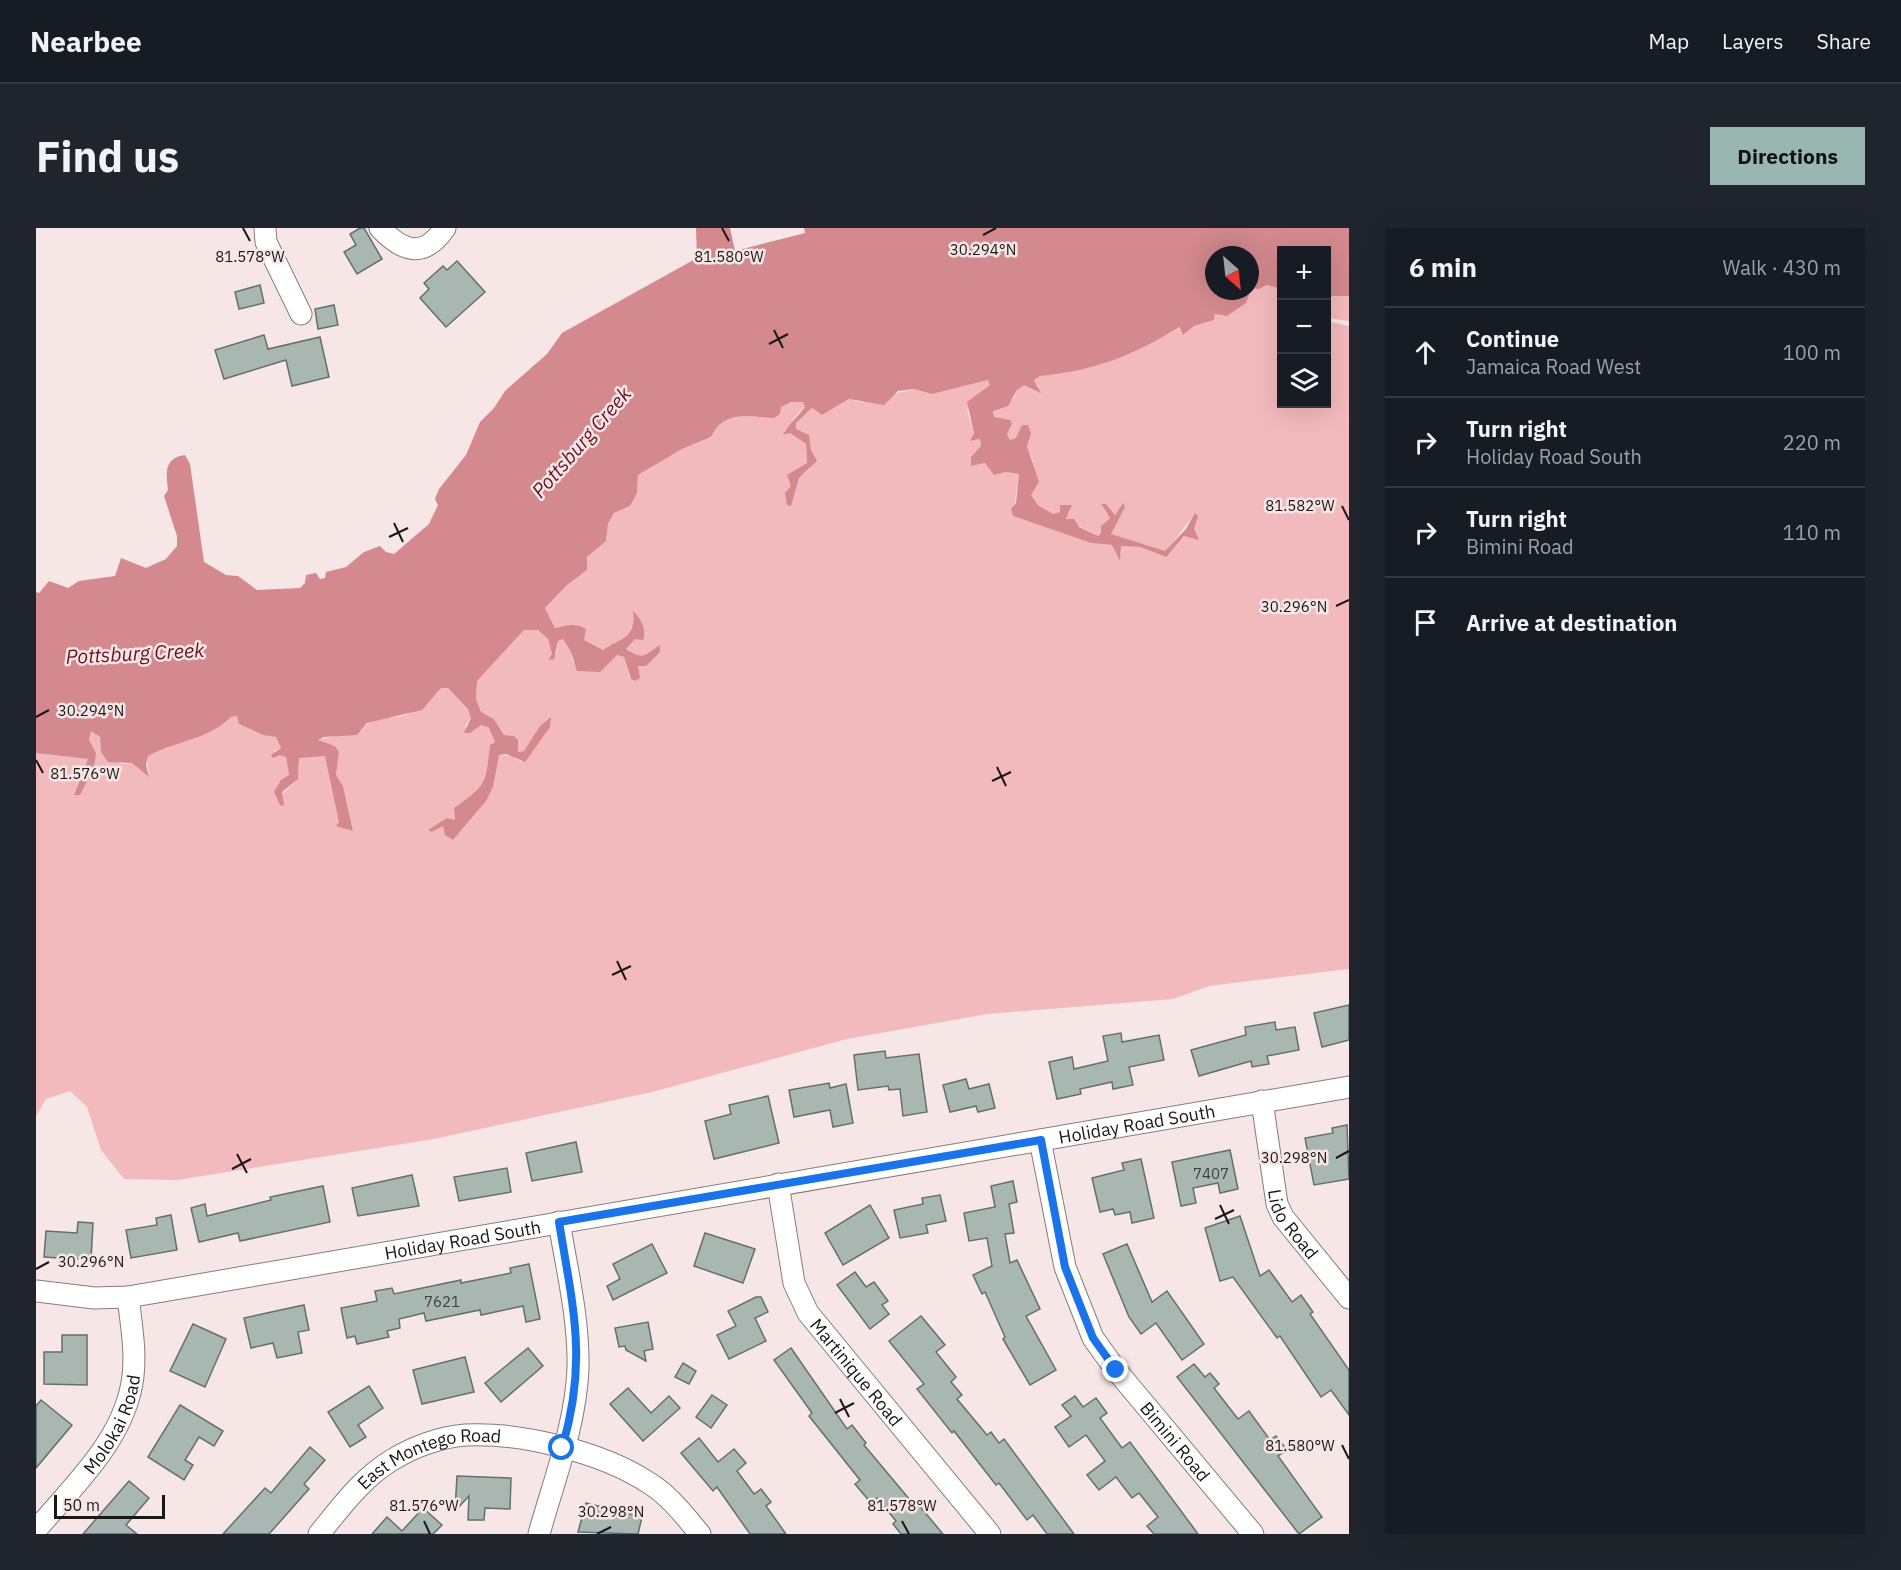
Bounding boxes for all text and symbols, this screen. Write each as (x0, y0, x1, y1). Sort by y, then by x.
text: Nearbee (30, 23, 142, 60)
text: Map (1649, 27, 1689, 55)
text: Layers (1722, 27, 1784, 55)
text: Share (1817, 27, 1871, 55)
button: Directions (1710, 127, 1865, 185)
text: Find us (36, 129, 179, 184)
text: 30.294°N (950, 240, 1016, 259)
north arrow (1205, 246, 1259, 300)
map controls (1277, 246, 1331, 408)
button: + (1277, 246, 1331, 300)
text: 81.578°W (215, 247, 285, 266)
text: 81.580°W (694, 247, 764, 266)
text: 6 min (1409, 250, 1477, 284)
text: Walk · 430 m (1723, 254, 1841, 281)
button: − (1277, 300, 1331, 354)
text: Continue (1466, 324, 1559, 353)
icon: ahead (1409, 336, 1442, 369)
text: 100 m (1783, 339, 1841, 366)
text: Jamaica Road West (1466, 353, 1641, 380)
button: layers (1277, 354, 1331, 408)
water label: Pottsburg Creek (525, 380, 637, 503)
text: Turn right (1466, 414, 1567, 443)
icon: right (1409, 426, 1442, 459)
text: 220 m (1783, 429, 1841, 456)
text: Holiday Road South (1466, 443, 1642, 470)
text: 81.582°W (1265, 496, 1335, 515)
text: Turn right (1466, 504, 1567, 533)
icon: right (1409, 516, 1442, 549)
text: 110 m (1783, 519, 1841, 546)
text: Bimini Road (1466, 533, 1574, 560)
text: 30.296°N (1261, 597, 1327, 616)
icon: arrive (1409, 606, 1442, 639)
text: Arrive at destination (1466, 608, 1677, 637)
water label: Pottsburg Creek (65, 636, 206, 670)
text: 30.294°N (58, 701, 124, 720)
text: 81.576°W (50, 764, 120, 783)
street label: Holiday Road South (1057, 1099, 1217, 1148)
text: 30.298°N (1261, 1148, 1327, 1167)
house number: 7407 (1193, 1164, 1229, 1183)
street label: Lido Road (1263, 1188, 1324, 1263)
street label: Holiday Road South (383, 1215, 543, 1264)
text: 30.296°N (58, 1252, 124, 1271)
house number: 7621 (424, 1292, 460, 1311)
street label: Martinique Road (806, 1314, 908, 1431)
route end (1102, 1356, 1128, 1382)
street label: Molokai Road (78, 1373, 145, 1479)
street label: Bimini Road (1136, 1397, 1215, 1486)
street label: East Montego Road (352, 1423, 502, 1494)
route start (548, 1434, 574, 1460)
text: 81.580°W (1265, 1436, 1335, 1455)
scale bar (54, 1492, 165, 1520)
text: 50 m (63, 1495, 100, 1515)
text: 81.576°W (389, 1496, 459, 1515)
text: 81.578°W (867, 1496, 937, 1515)
text: 30.298°N (578, 1502, 644, 1521)

